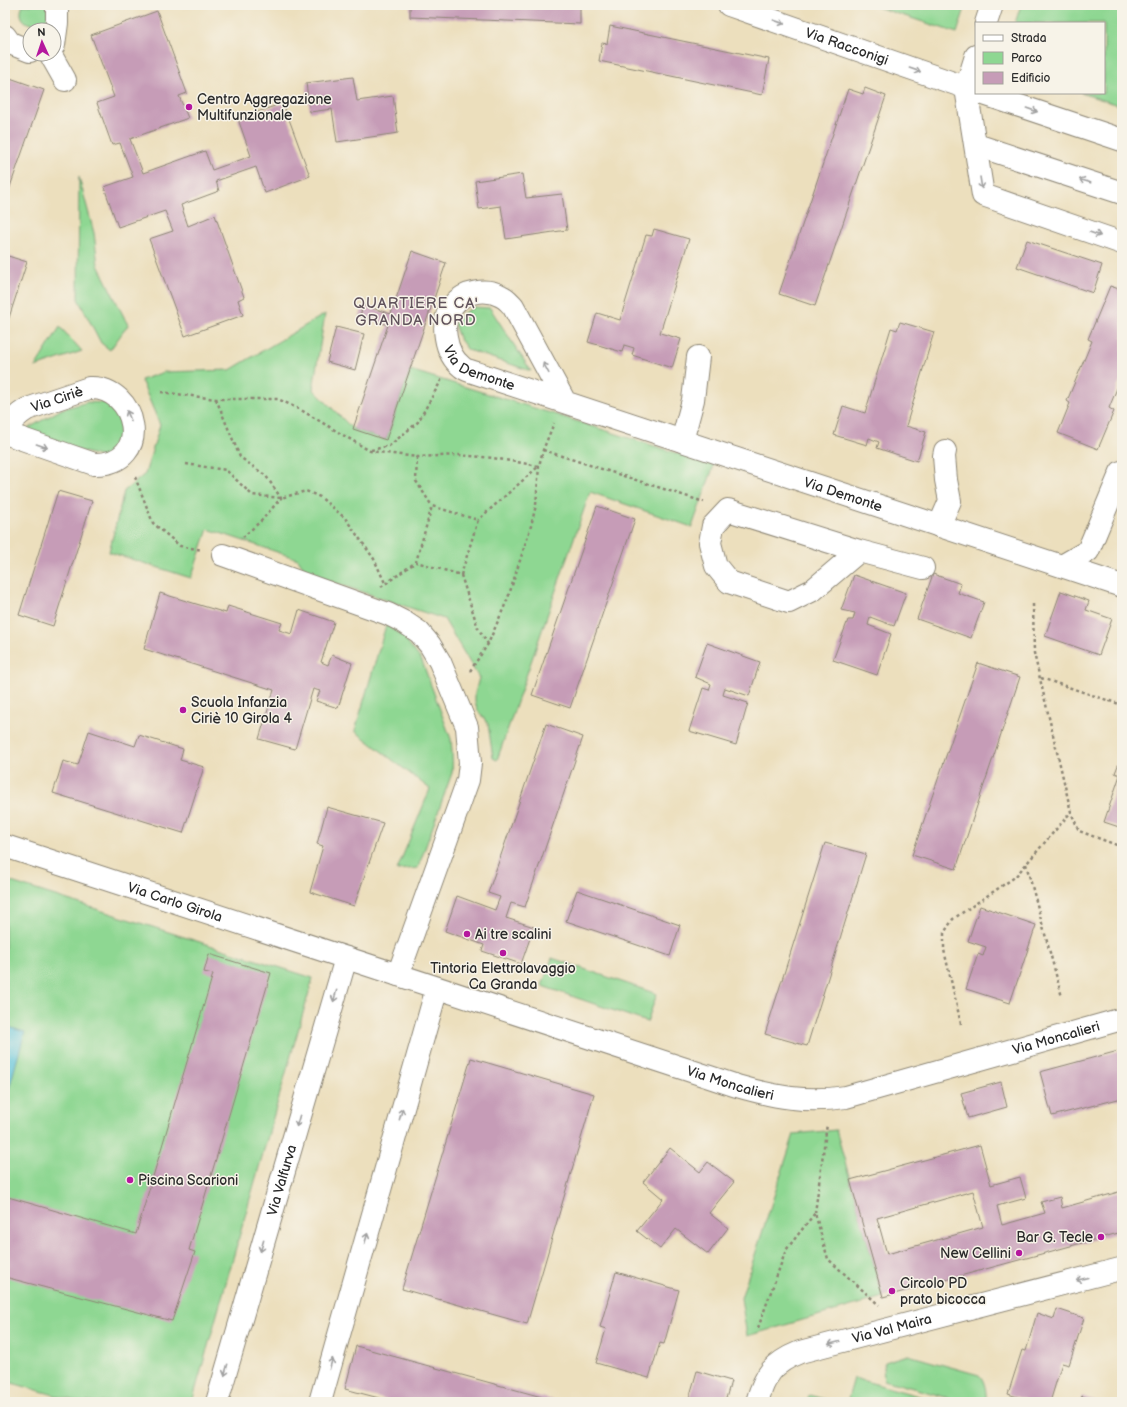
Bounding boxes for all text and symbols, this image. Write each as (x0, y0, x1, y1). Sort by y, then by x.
one-way arrow (772, 19, 784, 27)
north arrow (22, 22, 62, 62)
legend (975, 22, 1105, 94)
street label: Via Racconigi (803, 24, 891, 69)
text: N (37, 26, 46, 39)
text: Strada (1011, 31, 1047, 46)
text: Parco (1011, 51, 1042, 66)
one-way arrow (908, 67, 921, 74)
text: Edificio (1011, 71, 1051, 86)
place label: Centro Aggregazione Multifunzionale (197, 91, 332, 124)
marker: Centro Aggregazione Multifunzionale (184, 102, 194, 112)
one-way arrow (1025, 107, 1038, 114)
one-way arrow (977, 177, 985, 190)
one-way arrow (1079, 177, 1092, 184)
one-way arrow (1088, 230, 1100, 238)
district label: QUARTIERE CA' GRANDA NORD (353, 294, 479, 330)
street label: Via Demonte (439, 343, 517, 394)
one-way arrow (542, 362, 550, 374)
street label: Via Ciriè (29, 383, 86, 416)
one-way arrow (125, 410, 132, 422)
one-way arrow (35, 443, 48, 450)
street label: Via Demonte (802, 474, 884, 515)
place label: Scuola Infanzia Ciriè 10 Girola 4 (191, 694, 292, 727)
marker: Scuola Infanzia Ciriè 10 Girola 4 (178, 705, 188, 715)
street label: Via Carlo Girola (125, 879, 225, 926)
place label: Ai tre scalini (475, 926, 552, 943)
marker: Ai tre scalini (462, 929, 472, 939)
marker: Tintoria Elettrolavaggio Ca Granda (498, 948, 508, 958)
place label: Tintoria Elettrolavaggio Ca Granda (430, 960, 576, 993)
one-way arrow (331, 989, 338, 1002)
street label: Via Moncalieri (1010, 1018, 1102, 1059)
street label: Via Moncalieri (684, 1062, 775, 1104)
one-way arrow (398, 1108, 405, 1121)
one-way arrow (294, 1114, 301, 1127)
street label: Via Valfurva (264, 1143, 300, 1218)
place label: Piscina Scarioni (138, 1172, 238, 1189)
marker: Piscina Scarioni (125, 1175, 135, 1185)
place label: Bar G. Tecle (1016, 1229, 1093, 1246)
marker: Bar G. Tecle (1096, 1232, 1106, 1242)
one-way arrow (363, 1233, 370, 1246)
one-way arrow (258, 1239, 265, 1252)
place label: New Cellini (940, 1245, 1011, 1262)
marker: New Cellini (1014, 1248, 1024, 1258)
place label: Circolo PD prato bicocca (900, 1275, 986, 1308)
one-way arrow (1076, 1275, 1089, 1283)
marker: Circolo PD prato bicocca (887, 1286, 897, 1296)
street label: Via Val Maira (850, 1310, 934, 1347)
one-way arrow (828, 1340, 841, 1347)
one-way arrow (327, 1358, 335, 1371)
one-way arrow (222, 1364, 229, 1377)

